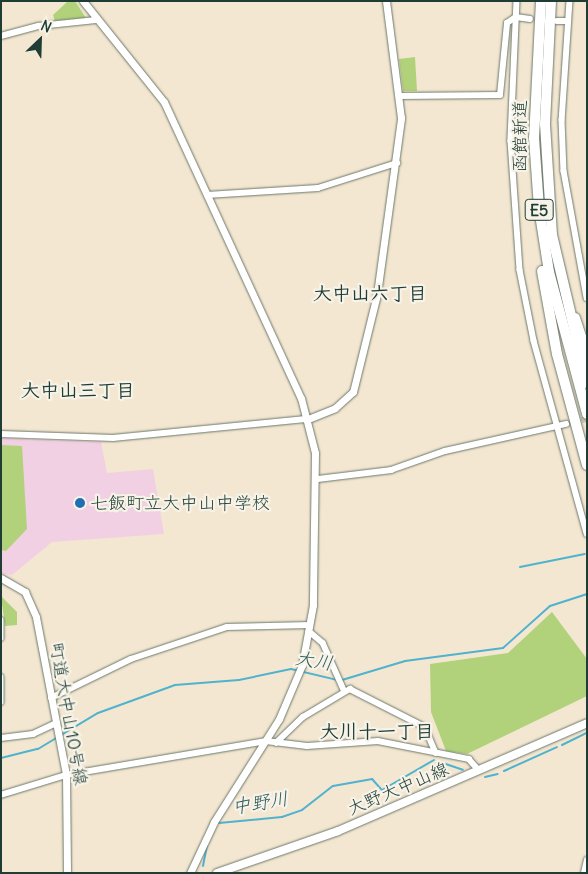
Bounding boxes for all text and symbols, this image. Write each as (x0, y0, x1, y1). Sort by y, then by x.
north arrow (15, 15, 65, 65)
text: N (38, 16, 54, 36)
street label: 函館新道 (509, 100, 531, 172)
road number: E5 (524, 196, 554, 224)
district label: 大中山六丁目 (313, 283, 427, 305)
district label: 大中山三丁目 (21, 380, 135, 402)
place label: 七飯町立大中山中学校 (90, 492, 270, 514)
marker: 七飯町立大中山中学校 (74, 497, 86, 509)
street label: 町道大中山10号線 (45, 641, 91, 787)
water label: 大川 (293, 647, 335, 675)
district label: 大川十一丁目 (320, 721, 434, 743)
street label: 大野大中山線 (344, 758, 452, 820)
water label: 中野川 (230, 787, 290, 819)

